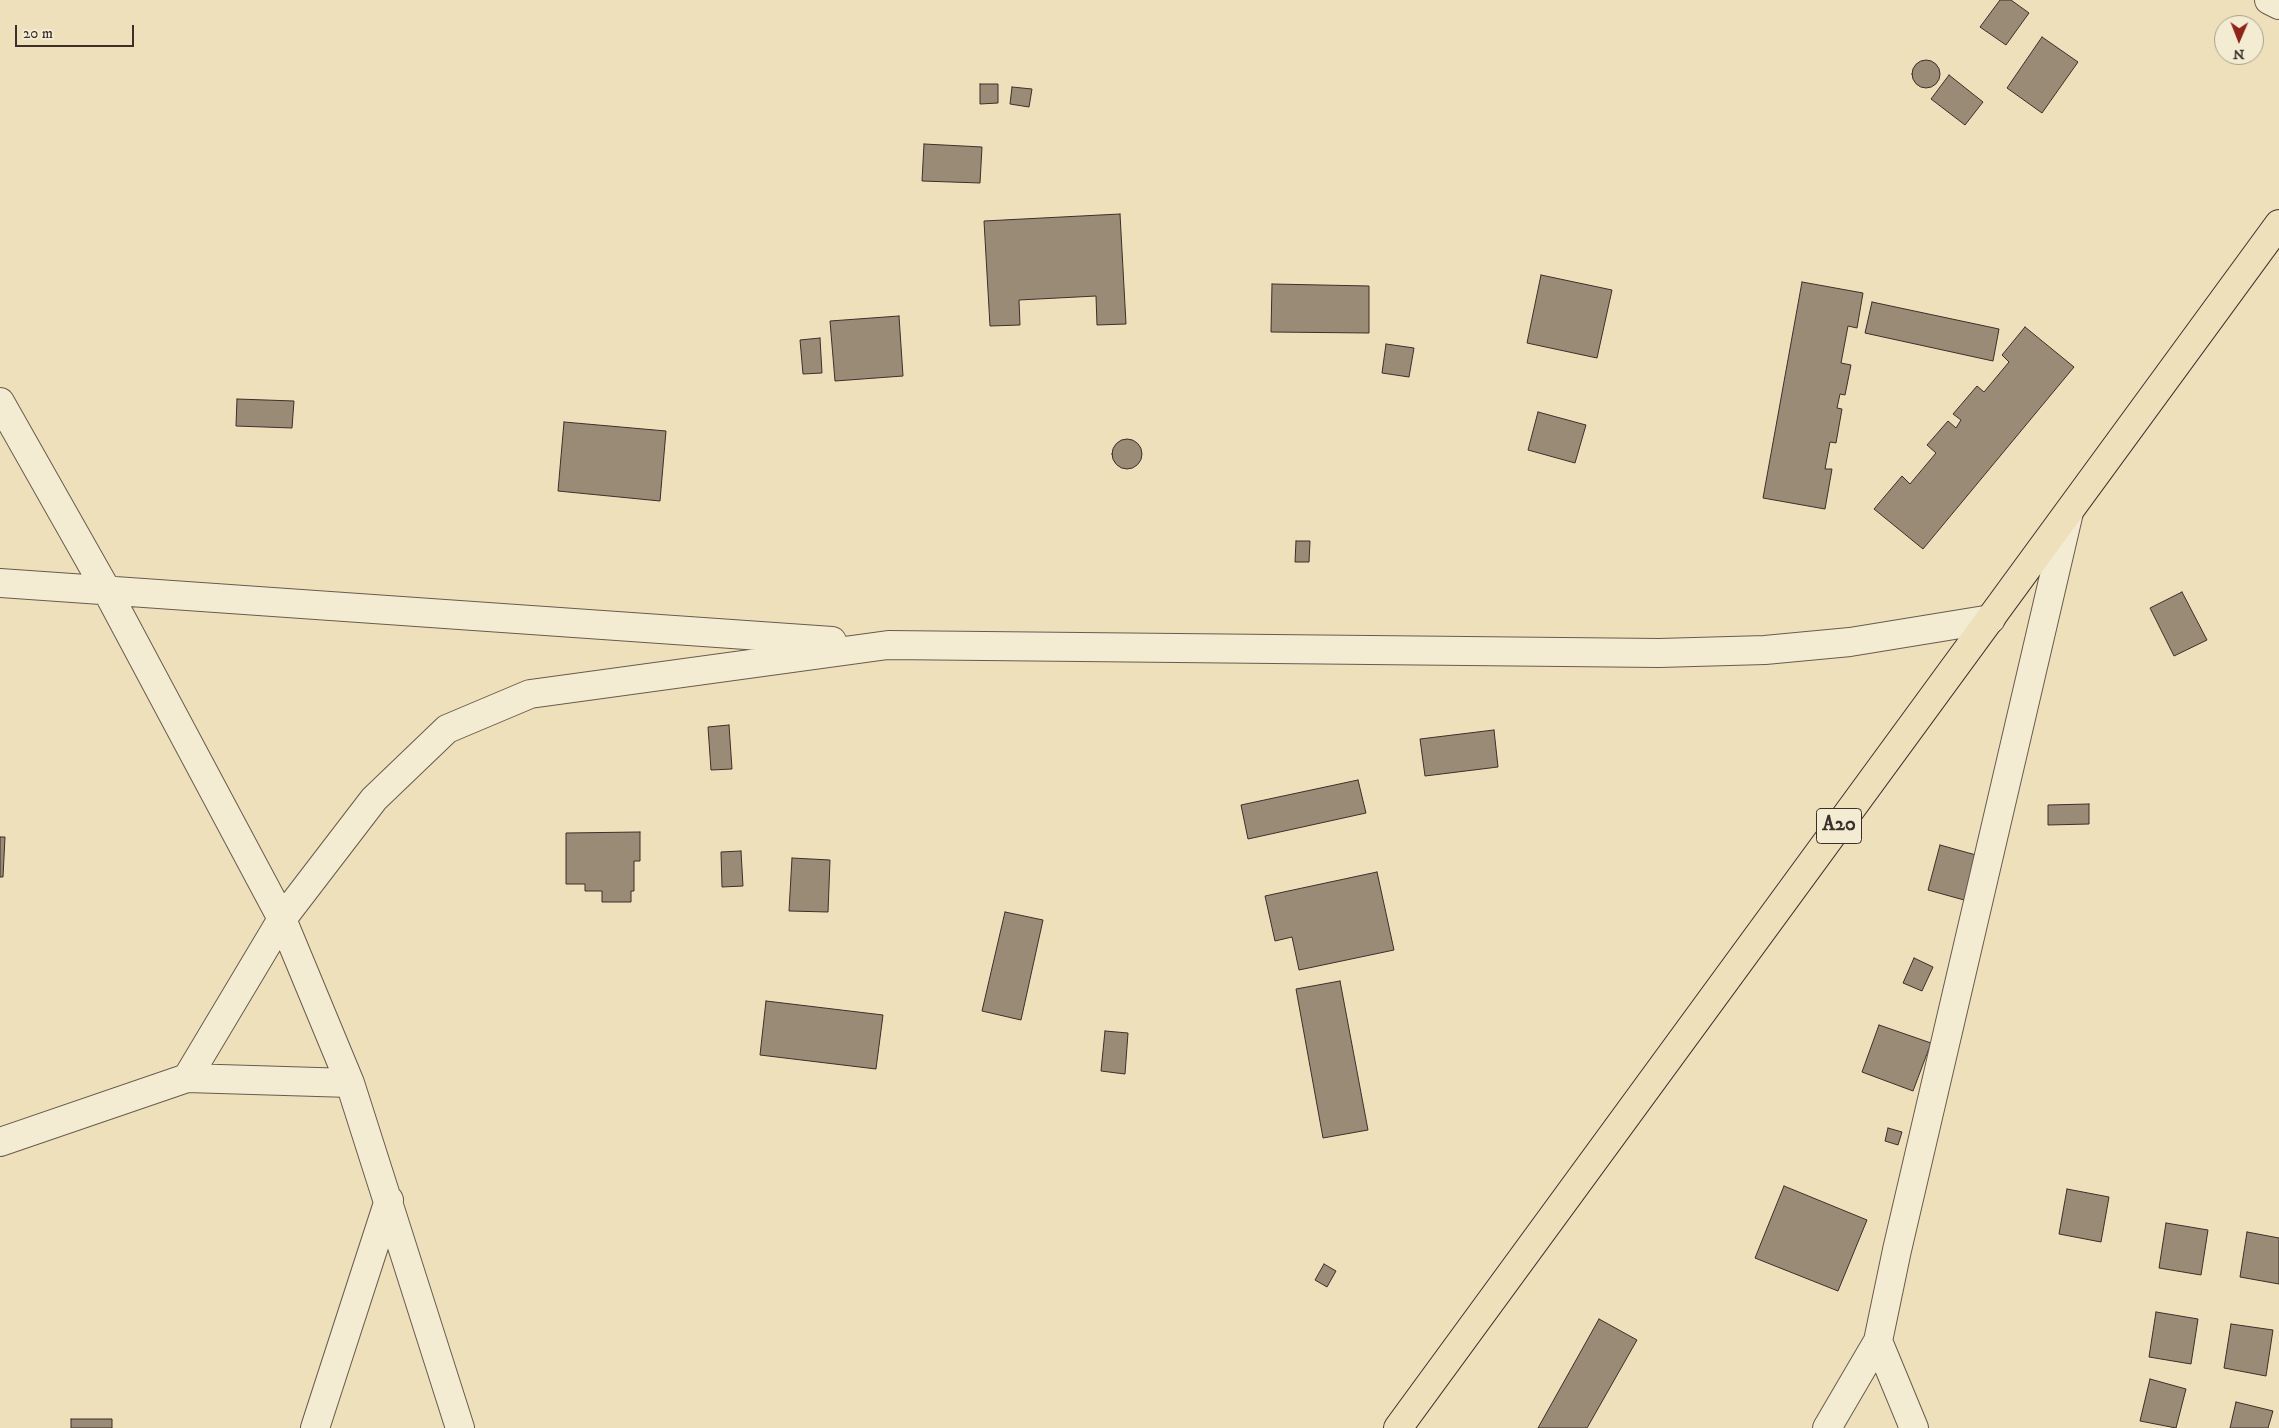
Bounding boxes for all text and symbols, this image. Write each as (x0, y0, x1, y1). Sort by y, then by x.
scale bar (18, 15, 136, 47)
north arrow (2214, 15, 2264, 65)
text: 20 m (23, 24, 53, 43)
text: N (2233, 45, 2245, 63)
road number: A20 (1816, 808, 1862, 844)

